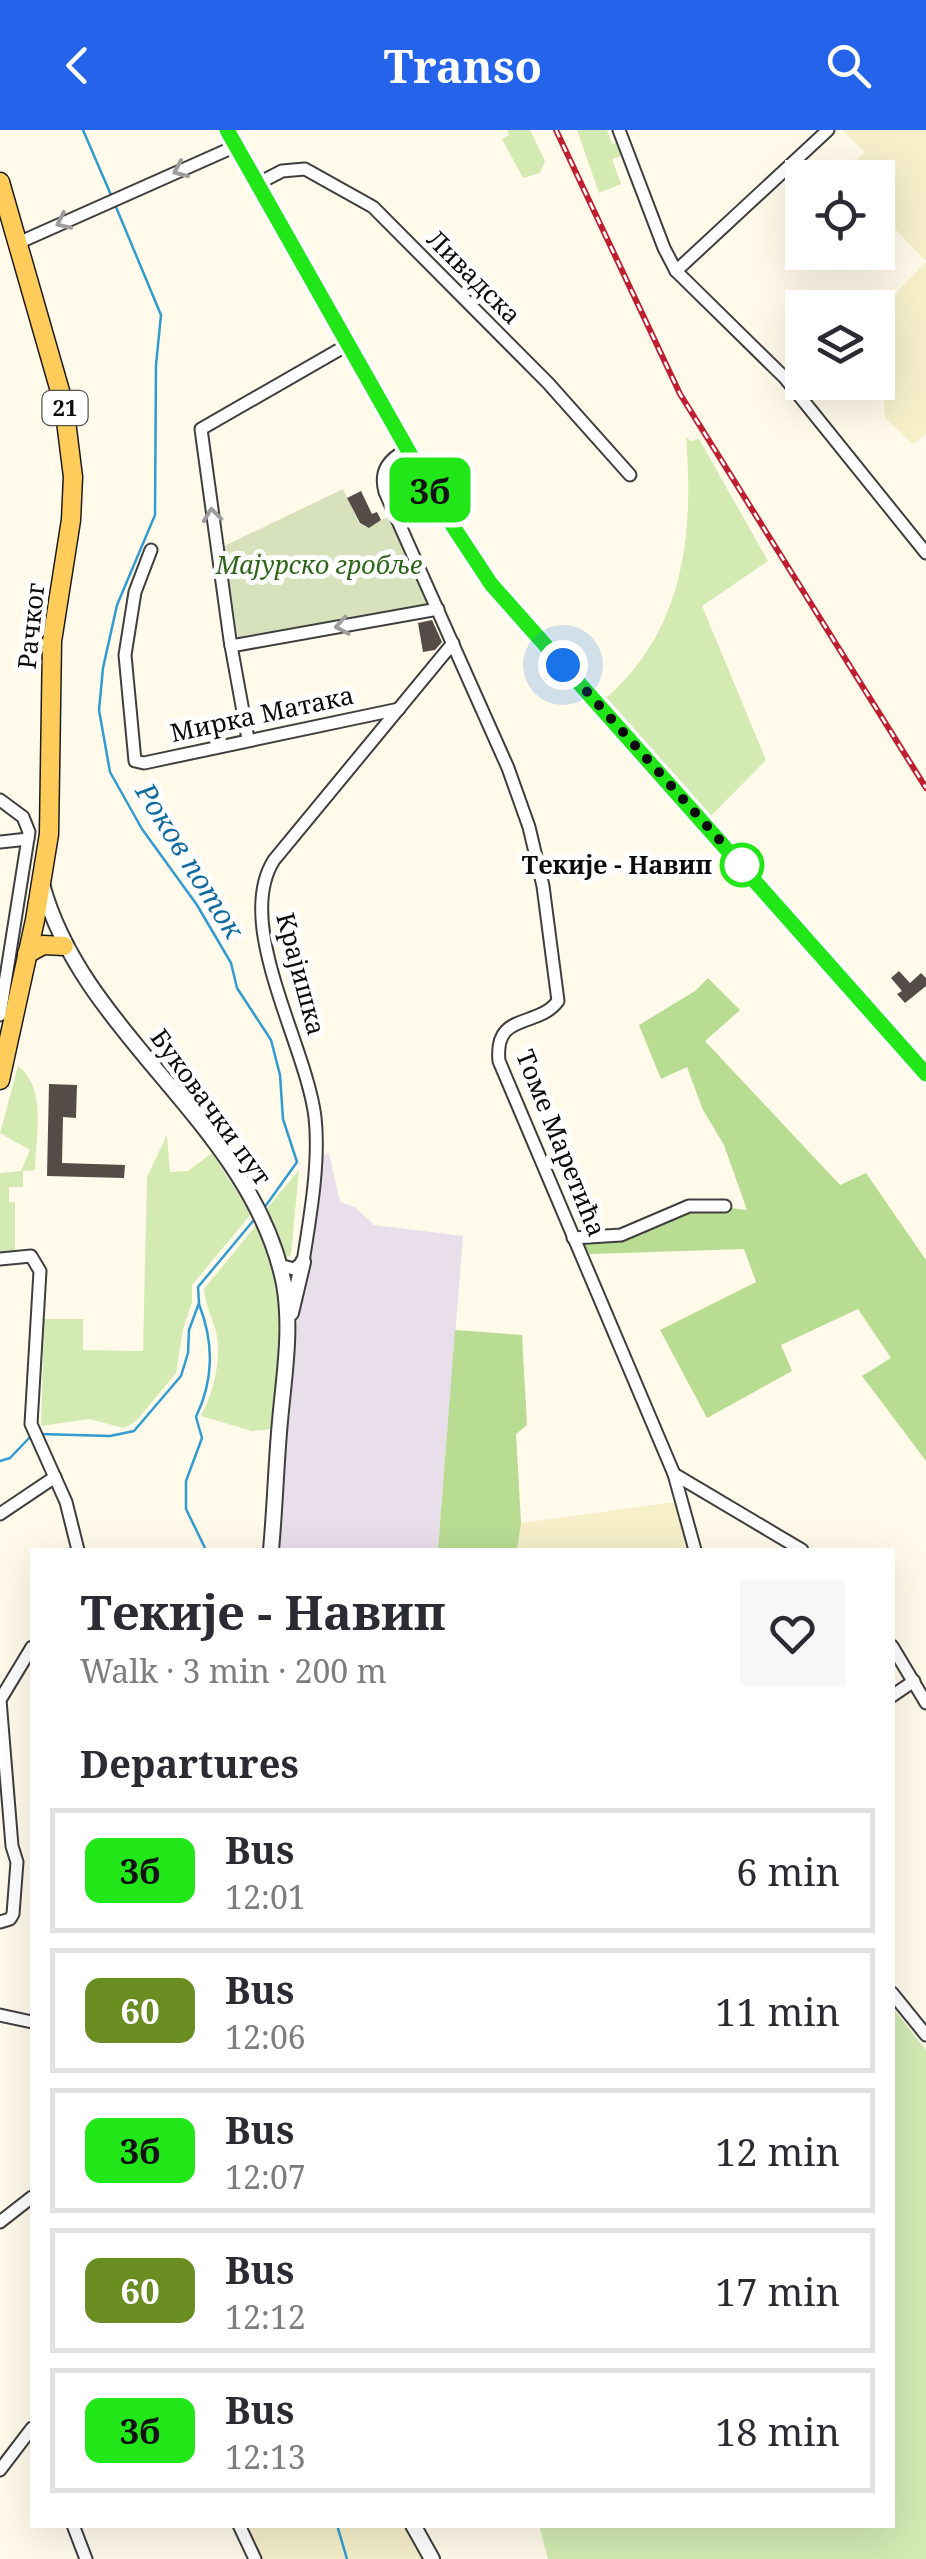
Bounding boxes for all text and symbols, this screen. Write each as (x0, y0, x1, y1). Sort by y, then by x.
text: Transo (384, 35, 542, 96)
icon: back (50, 38, 105, 93)
icon: search (821, 38, 876, 93)
one-way arrow (172, 158, 190, 178)
map controls (785, 160, 895, 400)
button: locate (785, 160, 895, 270)
one-way arrow (55, 210, 73, 230)
street label: Ливадска (420, 222, 529, 331)
button: layers (785, 290, 895, 400)
road number: 21 (42, 391, 88, 425)
line badge: 3б (385, 458, 475, 522)
text: 3б (410, 467, 450, 514)
one-way arrow (202, 506, 223, 522)
park label: Мајурско гробље (215, 547, 422, 581)
street label: Рачког (9, 581, 51, 671)
one-way arrow (333, 615, 350, 636)
your location (538, 640, 588, 690)
street label: Мирка Матака (167, 677, 357, 749)
water label: Роков поток (127, 774, 254, 946)
marker: Текије - Навип (721, 844, 763, 886)
place label: Текије - Навип (522, 847, 712, 881)
street label: Крајишка (269, 909, 335, 1039)
street label: Буковачки пут (144, 1021, 280, 1191)
street label: Томе Маретића (509, 1044, 615, 1241)
text: Текије - Навип (80, 1579, 446, 1644)
button: heart (740, 1581, 845, 1686)
text: Walk · 3 min · 200 m (80, 1649, 387, 1692)
text: Departures (80, 1737, 299, 1789)
text: Bus (225, 1823, 294, 1875)
text: 6 min (736, 1845, 840, 1897)
text: 3б (120, 1847, 160, 1894)
text: 12:01 (225, 1875, 306, 1918)
text: Bus (225, 1963, 294, 2015)
text: 11 min (715, 1985, 840, 2037)
text: 60 (120, 1987, 160, 2034)
text: 12:06 (225, 2015, 306, 2058)
text: Bus (225, 2103, 294, 2155)
text: 12 min (715, 2125, 840, 2177)
text: 3б (120, 2127, 160, 2174)
text: 12:07 (225, 2155, 306, 2198)
text: Bus (225, 2243, 294, 2295)
text: 17 min (715, 2265, 840, 2317)
text: 60 (120, 2267, 160, 2314)
text: 12:12 (225, 2295, 306, 2338)
text: Bus (225, 2383, 294, 2435)
text: 18 min (715, 2405, 840, 2457)
text: 3б (120, 2407, 160, 2454)
text: 12:13 (225, 2435, 306, 2478)

